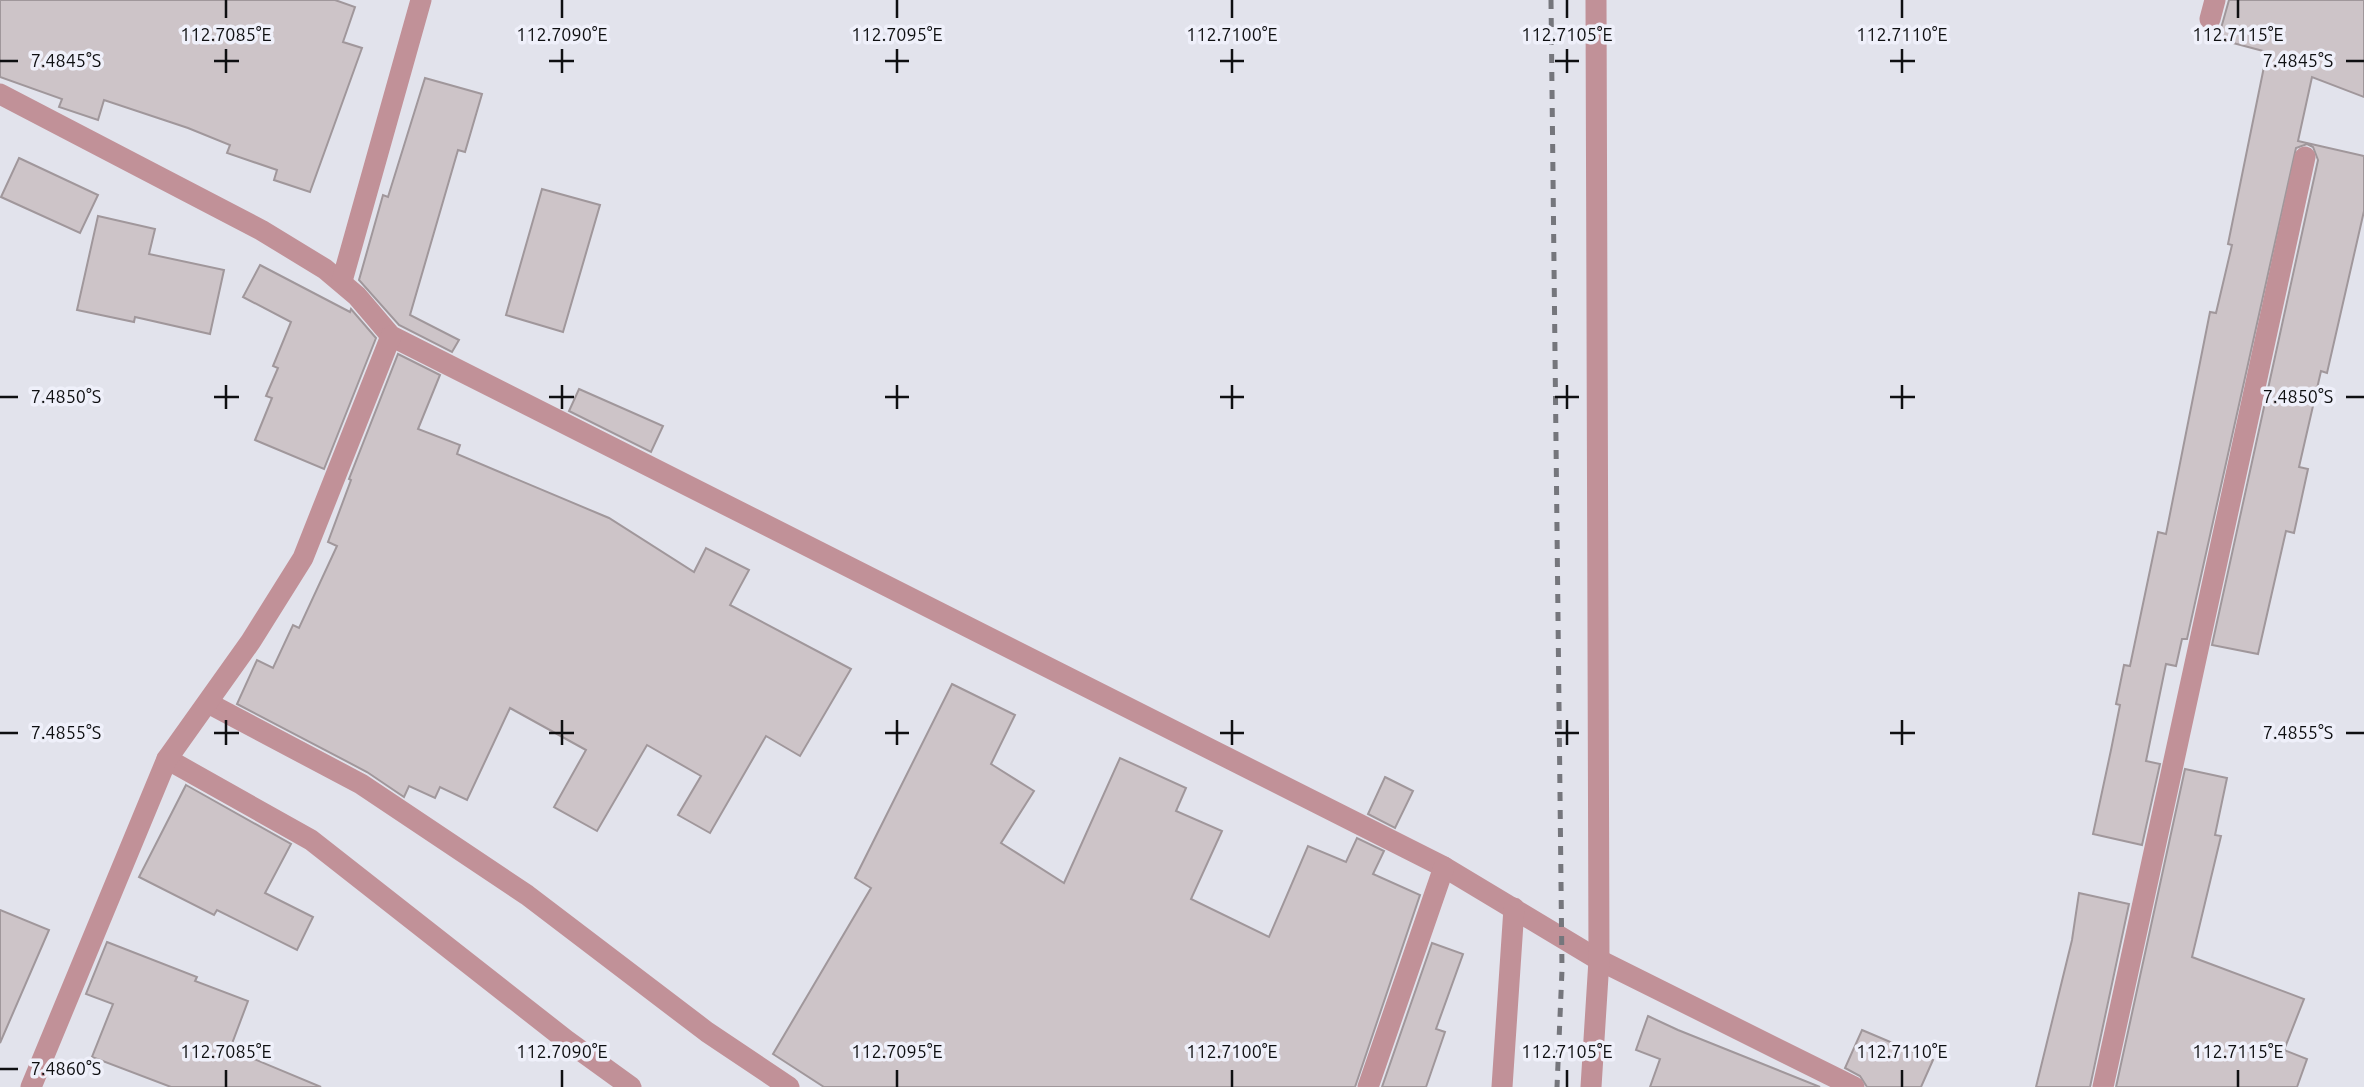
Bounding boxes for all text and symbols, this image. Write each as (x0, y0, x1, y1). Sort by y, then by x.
text: 112.7085°E (180, 24, 272, 44)
text: 112.7090°E (516, 24, 608, 44)
text: 112.7095°E (851, 24, 943, 44)
text: 112.7100°E (1186, 24, 1278, 44)
text: 112.7105°E (1521, 24, 1613, 44)
text: 112.7110°E (1856, 24, 1948, 44)
text: 112.7115°E (2192, 24, 2284, 44)
text: 7.4845°S (31, 50, 101, 70)
text: 7.4845°S (2263, 50, 2333, 70)
text: 7.4850°S (31, 386, 101, 406)
text: 7.4850°S (2263, 386, 2333, 406)
text: 7.4855°S (31, 722, 101, 742)
text: 7.4855°S (2263, 722, 2333, 742)
text: 112.7085°E (180, 1041, 272, 1061)
text: 112.7090°E (516, 1041, 608, 1061)
text: 112.7095°E (851, 1041, 943, 1061)
text: 112.7100°E (1186, 1041, 1278, 1061)
text: 112.7105°E (1521, 1041, 1613, 1061)
text: 112.7110°E (1856, 1041, 1948, 1061)
text: 112.7115°E (2192, 1041, 2284, 1061)
text: 7.4860°S (31, 1058, 101, 1078)

